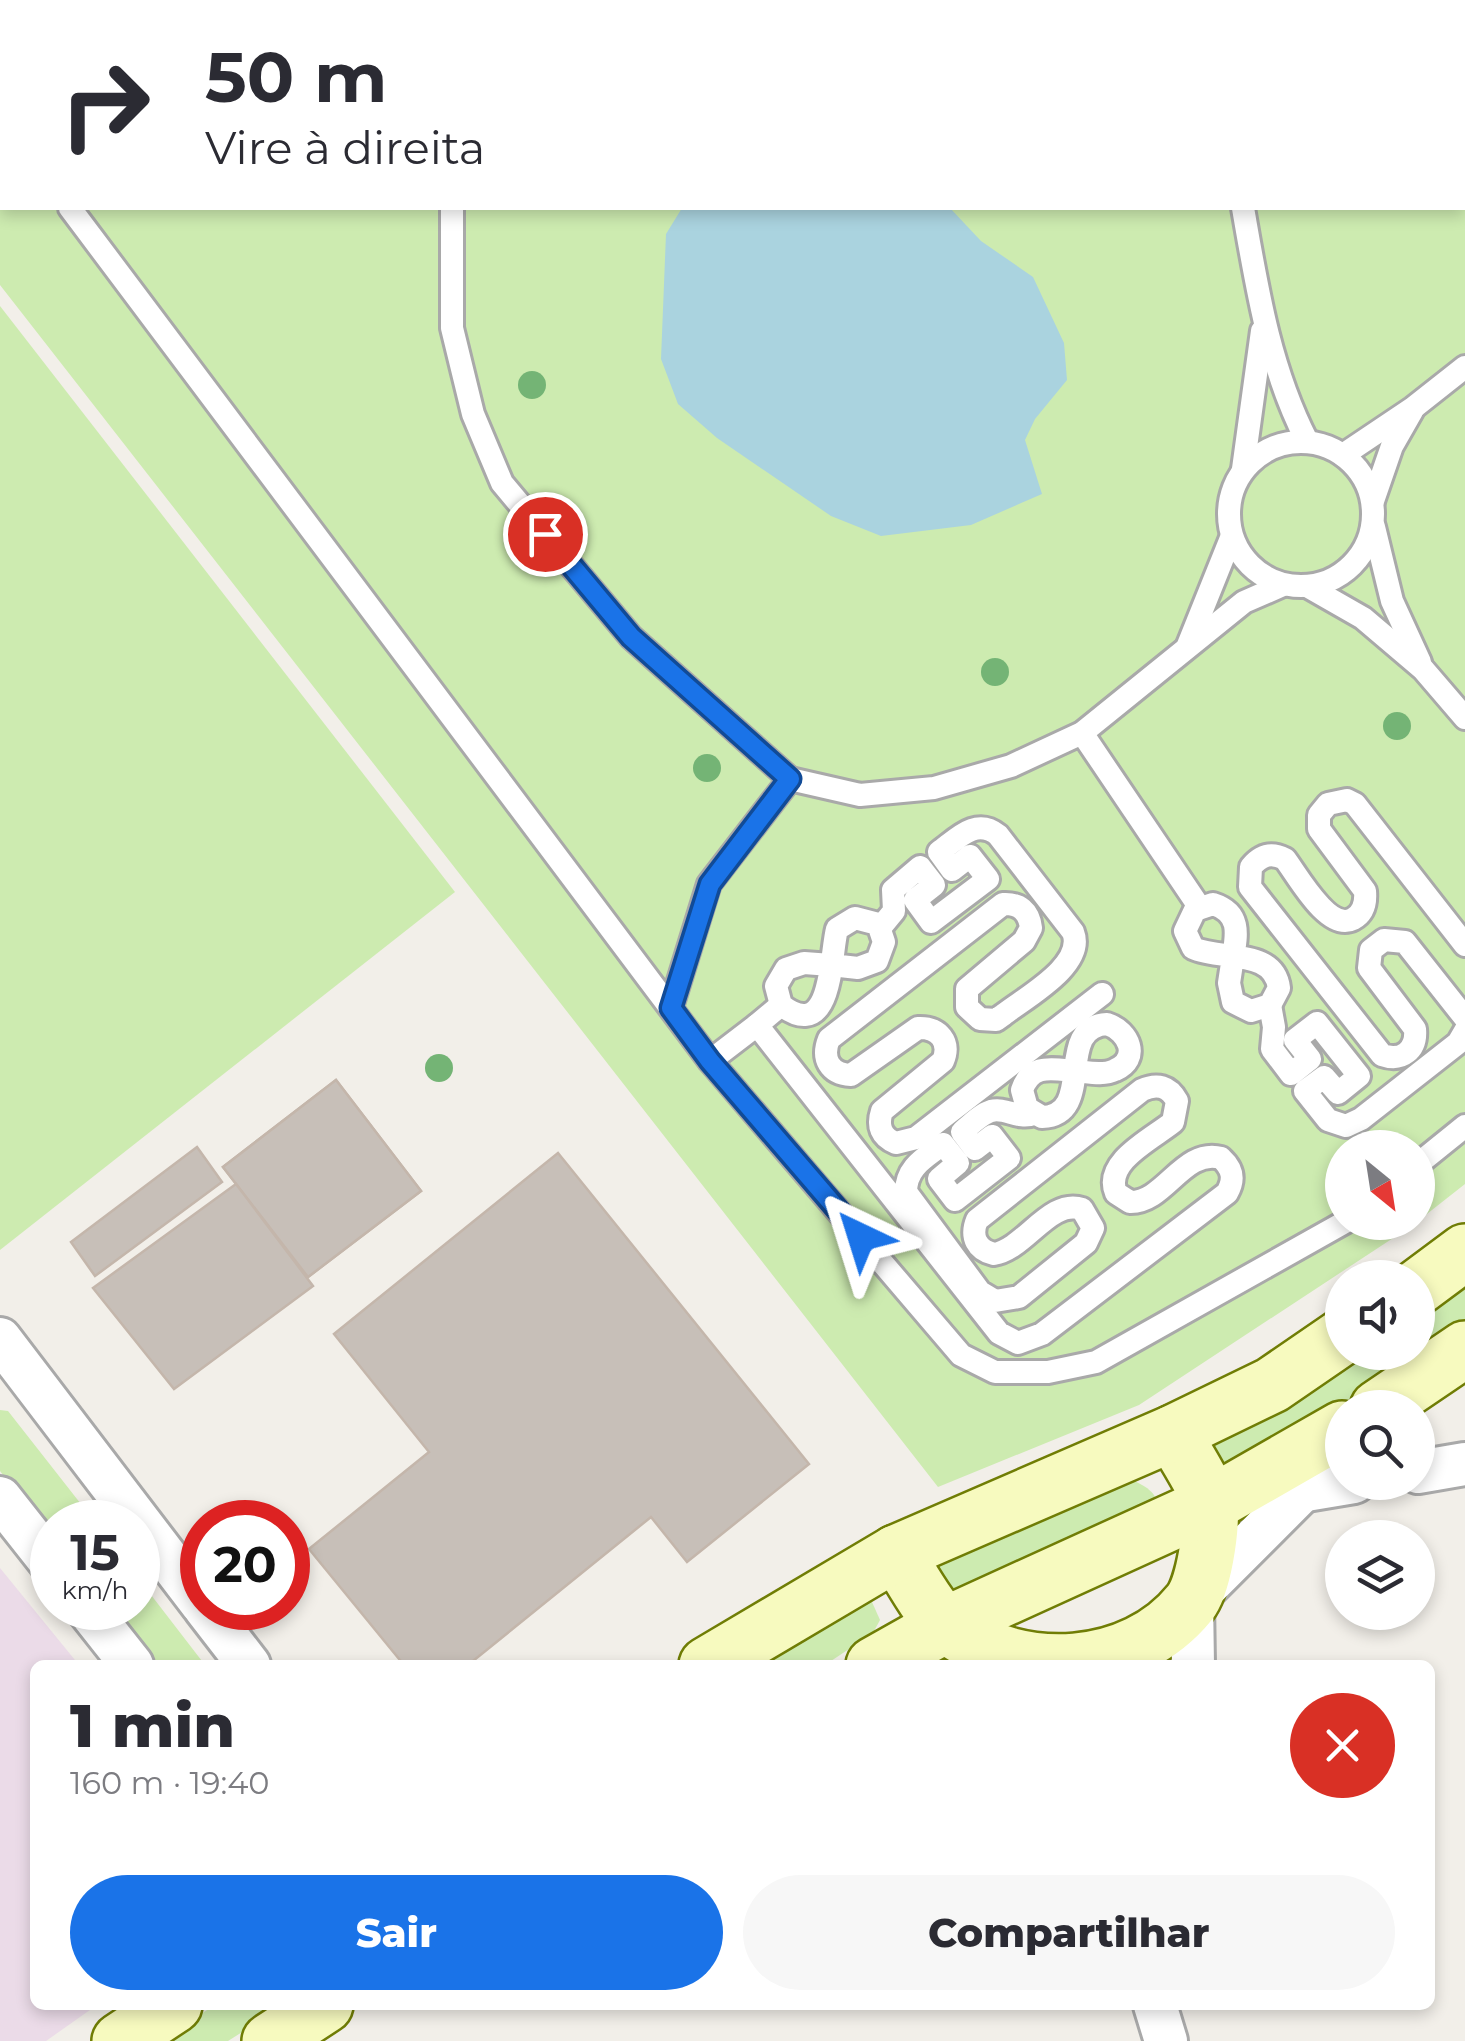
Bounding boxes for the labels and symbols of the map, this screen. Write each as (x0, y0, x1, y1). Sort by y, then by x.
pin (503, 492, 588, 577)
north arrow (1325, 1130, 1435, 1240)
position arrow (809, 1185, 913, 1289)
speed limit sign: 20 (180, 1500, 310, 1630)

